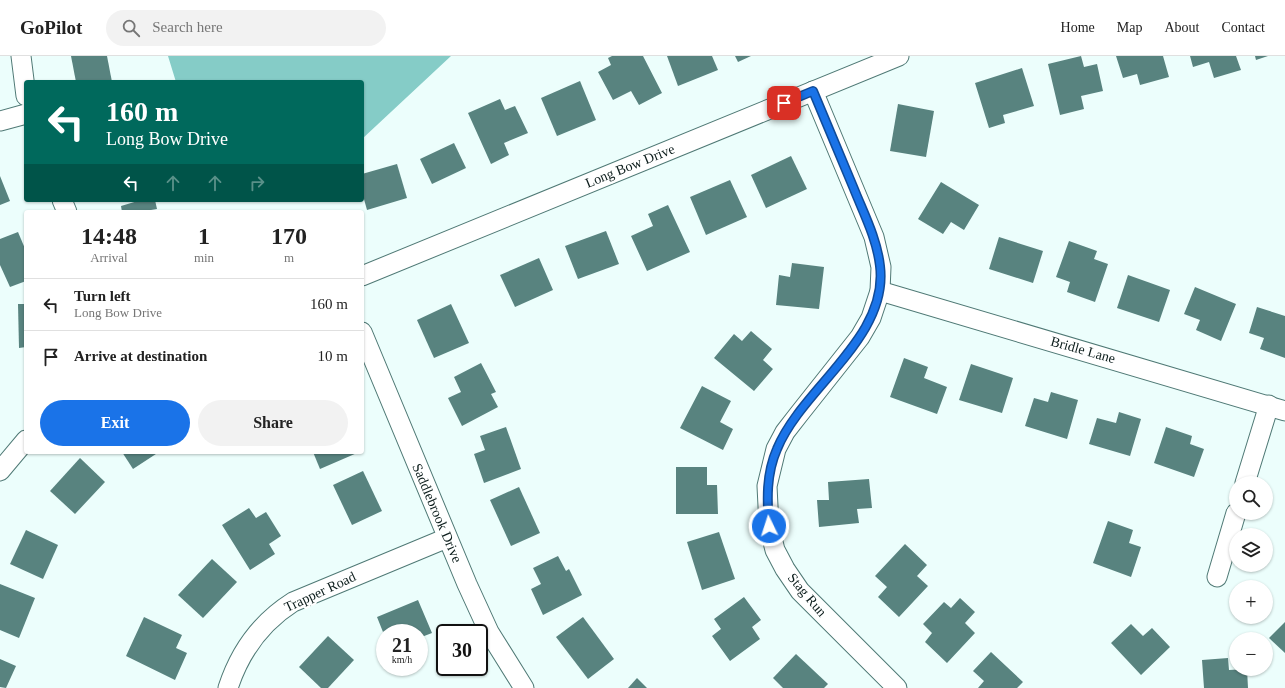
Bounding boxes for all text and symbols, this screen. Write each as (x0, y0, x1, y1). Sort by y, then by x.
search box (106, 10, 386, 46)
text: GoPilot (20, 17, 82, 38)
icon: search (120, 17, 142, 39)
text: Search here (152, 19, 223, 35)
text: Home (1061, 20, 1095, 35)
text: Map (1117, 20, 1142, 35)
text: About (1164, 20, 1199, 35)
text: Contact (1221, 20, 1265, 35)
pin (767, 86, 801, 120)
icon: arrive (773, 92, 795, 114)
icon: left (40, 96, 92, 148)
text: 160 m (106, 96, 178, 127)
text: Long Bow Drive (106, 129, 228, 149)
street label: Long Bow Drive (583, 141, 677, 191)
icon: left (120, 172, 142, 194)
icon: ahead (162, 172, 184, 194)
icon: ahead (204, 172, 226, 194)
icon: right (246, 172, 268, 194)
text: 14:48 (81, 223, 137, 249)
text: 1 (198, 223, 210, 249)
text: 170 (271, 223, 307, 249)
text: Arrival (90, 250, 128, 265)
text: min (194, 250, 214, 265)
text: m (284, 250, 294, 265)
text: Turn left (74, 288, 131, 304)
icon: left (40, 294, 62, 316)
text: 160 m (310, 296, 348, 312)
text: Long Bow Drive (74, 305, 162, 320)
street label: Bridle Lane (1049, 334, 1117, 366)
icon: arrive (40, 346, 62, 368)
text: Arrive at destination (74, 348, 207, 364)
text: 10 m (318, 348, 348, 364)
button: Exit (40, 400, 190, 446)
button: Share (198, 400, 348, 446)
street label: Saddlebrook Drive (409, 461, 465, 565)
map controls (1229, 476, 1273, 676)
button: search (1229, 476, 1273, 520)
position arrow (748, 505, 790, 547)
button: layers (1229, 528, 1273, 572)
street label: Trapper Road (282, 569, 358, 615)
street label: Stag Run (785, 570, 829, 620)
button: + (1229, 580, 1273, 624)
speed limit sign: 30 (436, 624, 488, 676)
button: − (1229, 632, 1273, 676)
text: 21 (392, 634, 412, 656)
text: km/h (392, 654, 412, 665)

